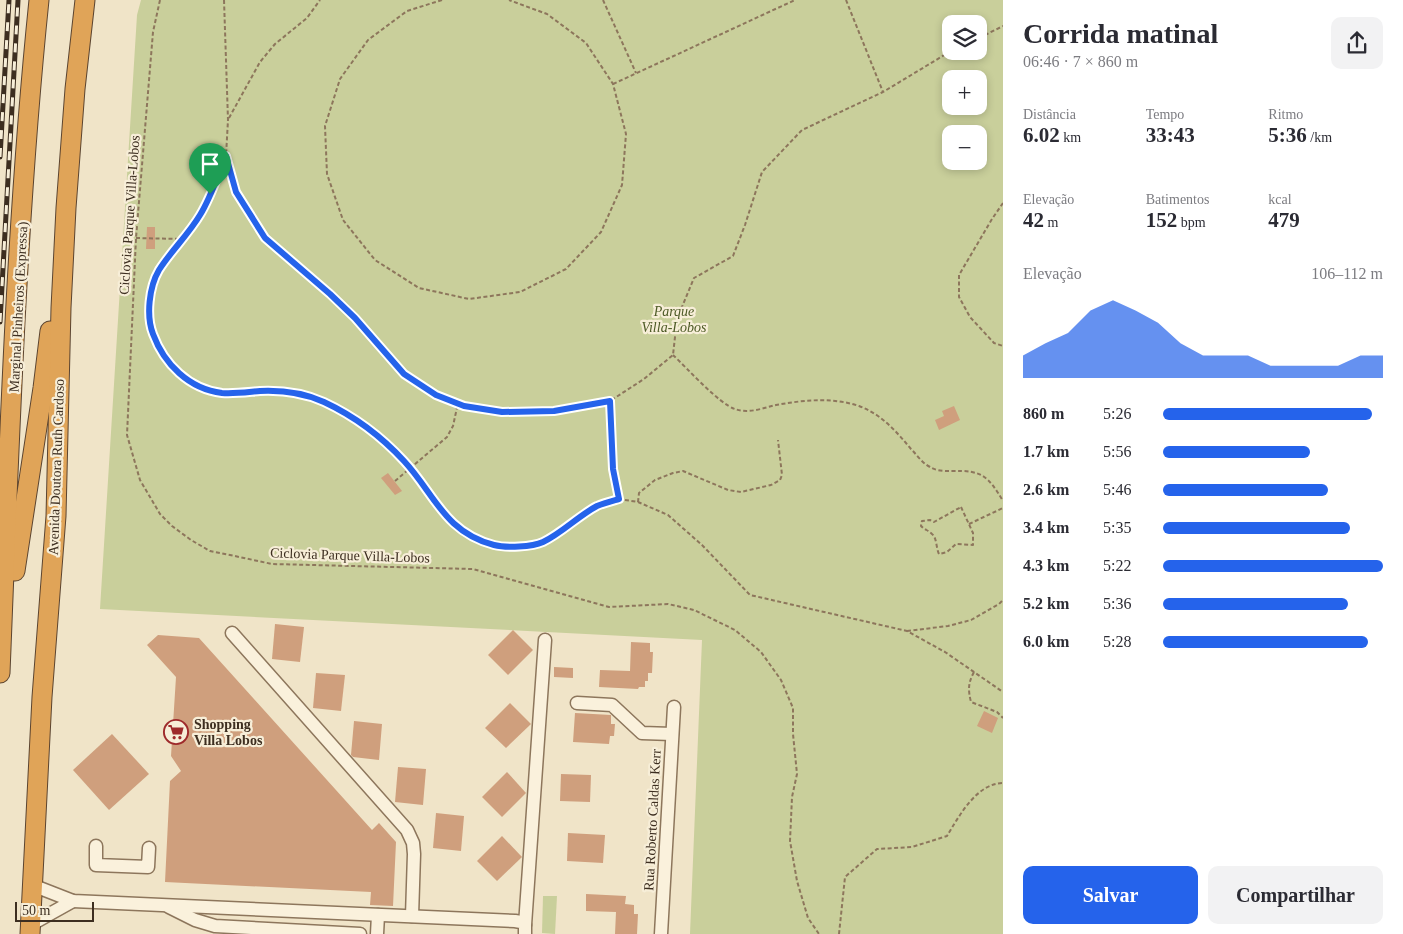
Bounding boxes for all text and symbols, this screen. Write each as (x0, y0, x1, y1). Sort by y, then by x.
map controls (942, 15, 987, 170)
button: layers (942, 15, 987, 60)
button: share (1331, 17, 1383, 69)
text: Corrida matinal (1023, 18, 1218, 49)
text: 06:46 · 7 × 860 m (1023, 53, 1138, 70)
button: + (942, 70, 987, 115)
text: Distância (1023, 107, 1076, 122)
text: Tempo (1146, 107, 1184, 122)
text: Ritmo (1268, 107, 1303, 122)
text: 6.02 (1023, 123, 1060, 147)
text: 33:43 (1146, 123, 1195, 147)
text: 5:36 (1268, 123, 1307, 147)
button: − (942, 125, 987, 170)
text: km (1060, 130, 1081, 145)
text: /km (1307, 130, 1332, 145)
street label: Ciclovia Parque Villa-Lobos (116, 135, 143, 295)
pin (189, 143, 231, 194)
icon: arrive (196, 150, 224, 178)
text: Elevação (1023, 192, 1074, 207)
text: Batimentos (1146, 192, 1209, 207)
text: kcal (1268, 192, 1292, 207)
text: 42 (1023, 208, 1044, 232)
text: 152 (1146, 208, 1177, 232)
text: 479 (1268, 208, 1300, 232)
text: m (1044, 215, 1058, 230)
text: bpm (1177, 215, 1206, 230)
street label: Marginal Pinheiros (Expressa) (7, 221, 31, 393)
text: Elevação (1023, 265, 1082, 282)
text: 106–112 m (1311, 265, 1383, 282)
park label: Parque Villa-Lobos (641, 304, 707, 335)
street label: Avenida Doutora Ruth Cardoso (46, 378, 67, 556)
text: 860 m (1023, 405, 1064, 422)
text: 5:26 (1103, 405, 1131, 422)
text: 1.7 km (1023, 443, 1069, 460)
text: 5:56 (1103, 443, 1131, 460)
text: 2.6 km (1023, 481, 1069, 498)
text: 5:46 (1103, 481, 1131, 498)
text: 3.4 km (1023, 519, 1069, 536)
text: 5:35 (1103, 519, 1131, 536)
street label: Ciclovia Parque Villa-Lobos (270, 545, 430, 566)
text: 4.3 km (1023, 557, 1069, 574)
text: 5:22 (1103, 557, 1131, 574)
text: 5.2 km (1023, 595, 1069, 612)
text: 5:36 (1103, 595, 1131, 612)
text: 6.0 km (1023, 633, 1069, 650)
text: 5:28 (1103, 633, 1131, 650)
place label: Shopping Villa Lobos (194, 717, 263, 748)
supermarket icon: Shopping Villa Lobos (163, 719, 189, 745)
street label: Rua Roberto Caldas Kerr (641, 748, 664, 891)
button: Salvar (1023, 866, 1198, 924)
button: Compartilhar (1208, 866, 1383, 924)
scale bar (15, 899, 94, 922)
text: 50 m (22, 903, 50, 918)

